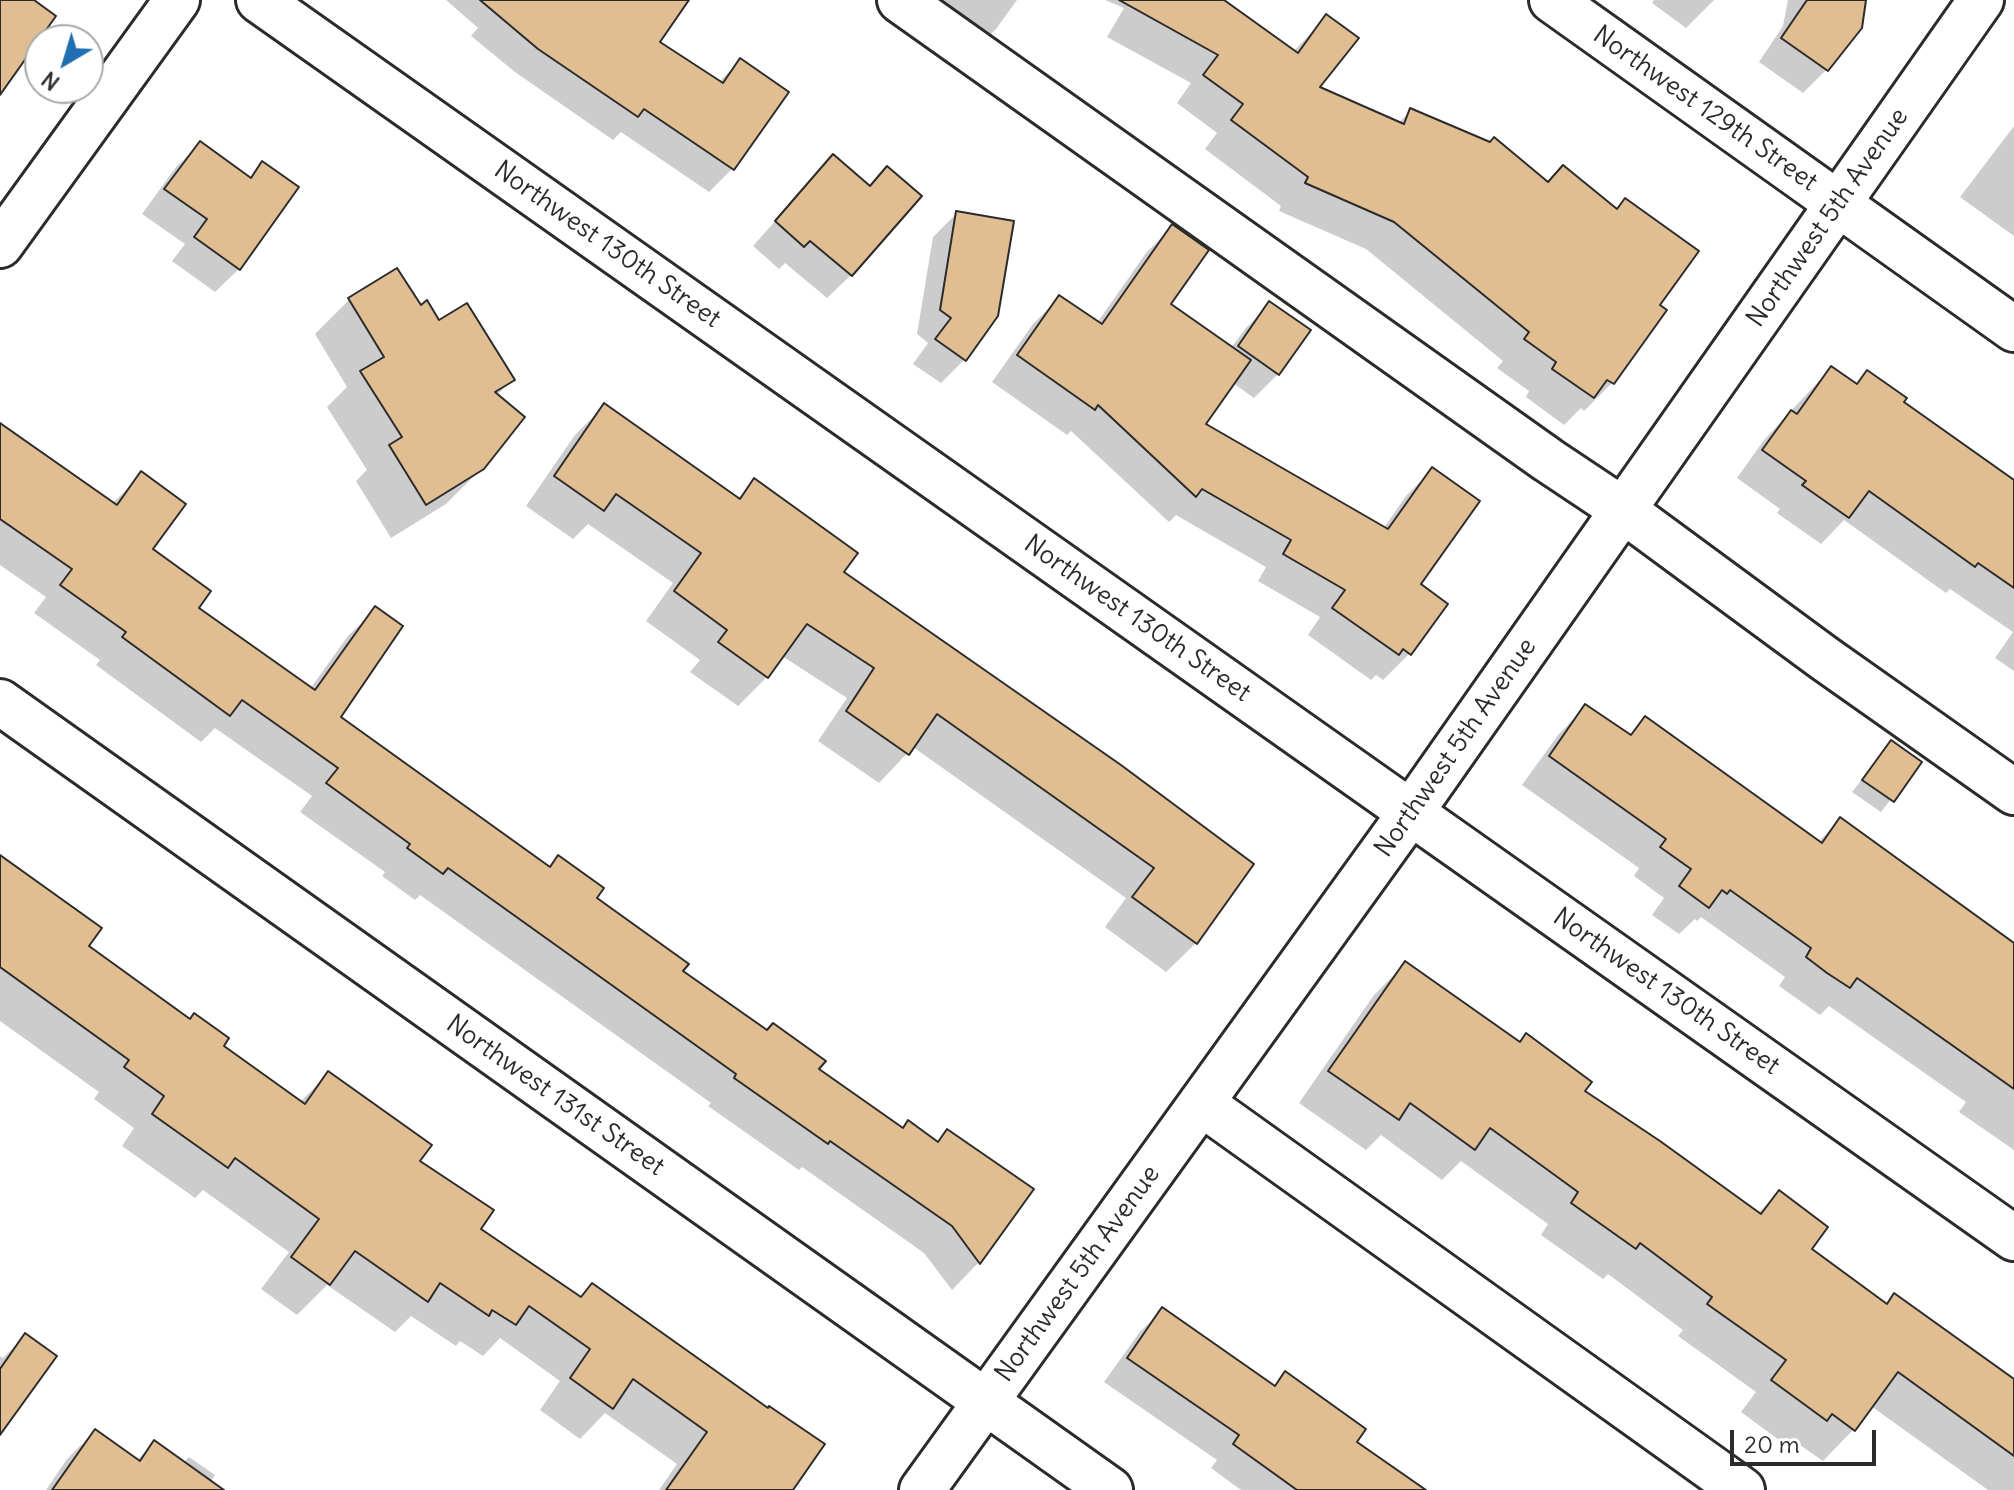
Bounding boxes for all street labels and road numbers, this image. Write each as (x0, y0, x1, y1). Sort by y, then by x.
street label: Northwest 129th Street (1587, 20, 1823, 198)
street label: Northwest 5th Avenue (1741, 103, 1915, 333)
street label: Northwest 130th Street (488, 155, 726, 335)
street label: Northwest 130th Street (1018, 529, 1256, 709)
street label: Northwest 5th Avenue (1369, 633, 1543, 863)
street label: Northwest 130th Street (1547, 902, 1785, 1082)
street label: Northwest 131st Street (440, 1009, 670, 1183)
street label: Northwest 5th Avenue (989, 1160, 1167, 1388)

